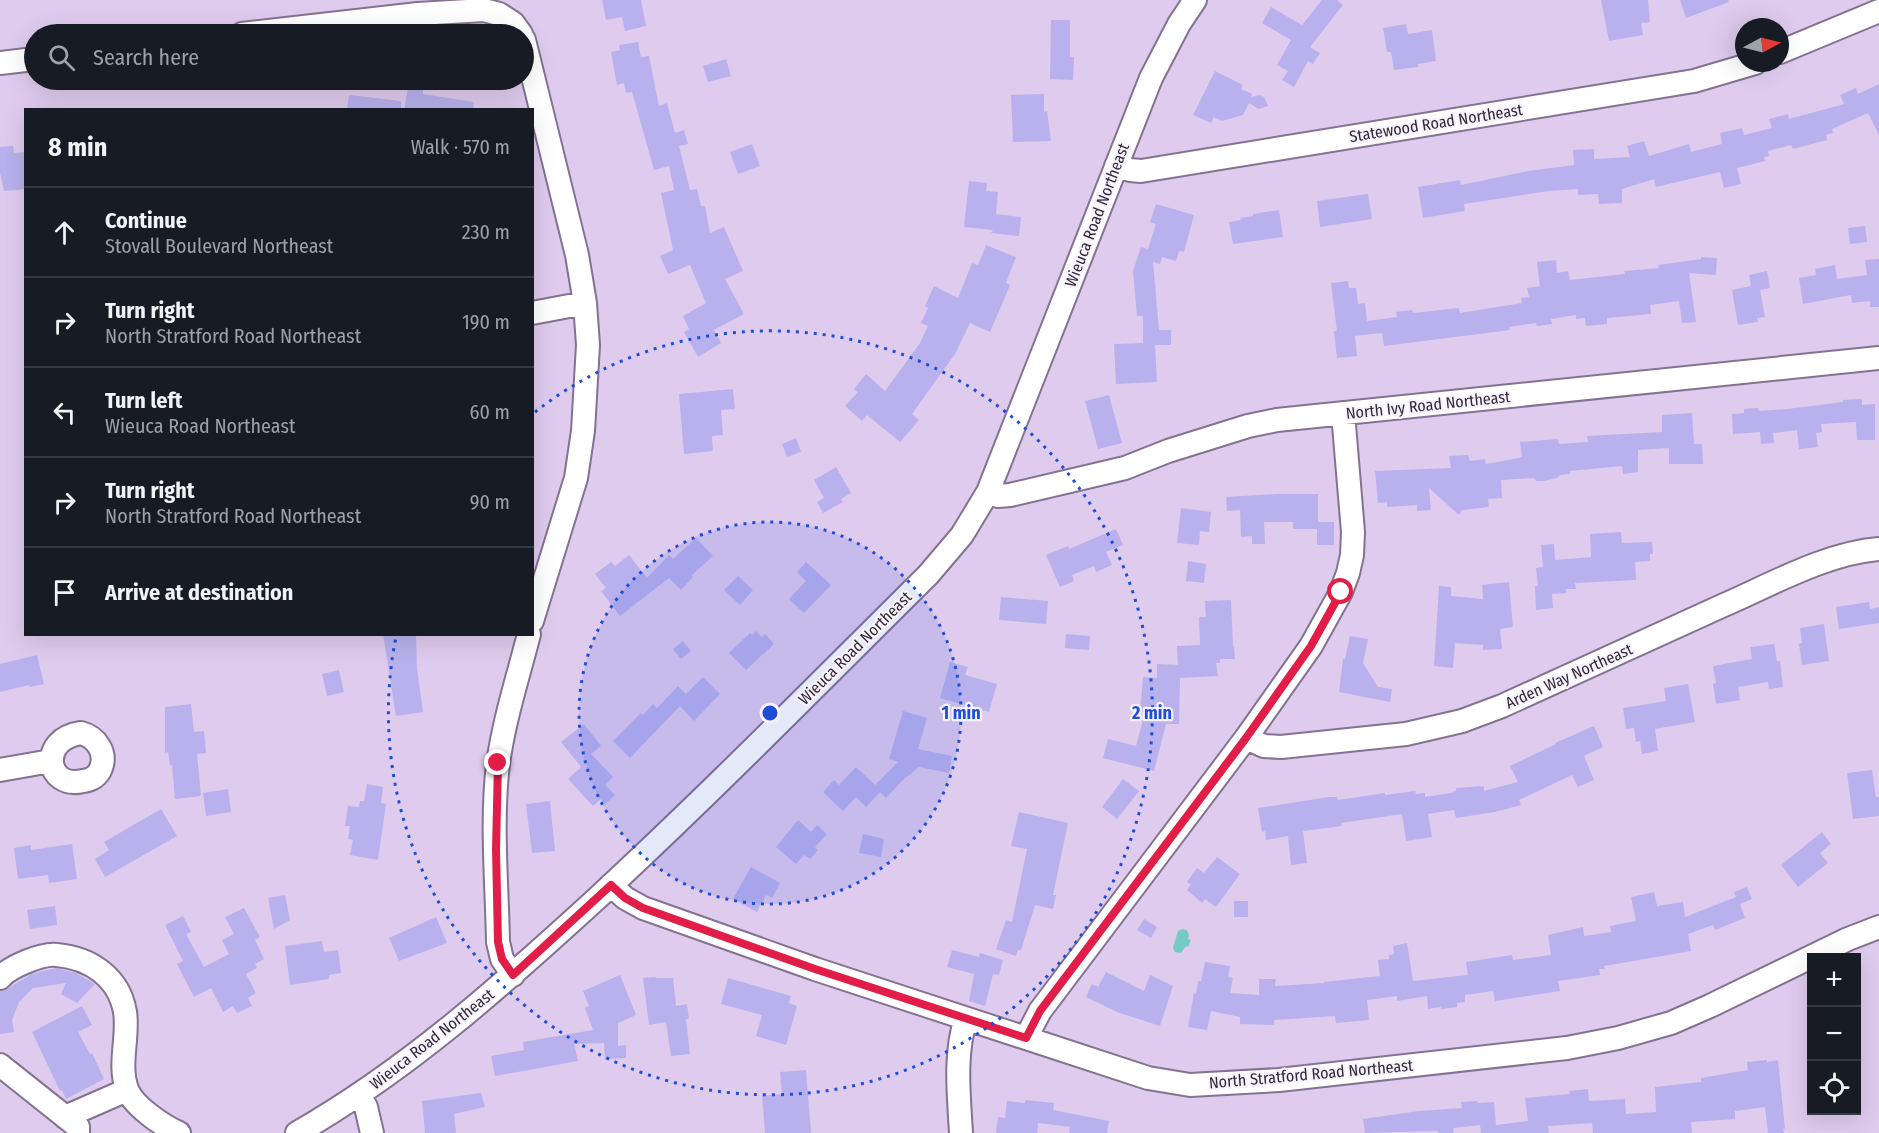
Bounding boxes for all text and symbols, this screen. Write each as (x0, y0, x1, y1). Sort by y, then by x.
north arrow (1735, 18, 1789, 72)
search box (24, 24, 534, 90)
icon: search (45, 41, 78, 74)
text: Search here (93, 44, 199, 71)
street label: Statewood Road Northeast (1348, 100, 1525, 146)
text: 8 min (48, 132, 107, 163)
text: Walk · 570 m (411, 135, 510, 159)
street label: Wieuca Road Northeast (1061, 140, 1133, 290)
text: Continue (105, 207, 187, 234)
icon: ahead (48, 216, 81, 249)
text: 230 m (462, 220, 510, 244)
text: Stovall Boulevard Northeast (105, 234, 333, 258)
text: Turn right (105, 297, 194, 324)
icon: right (48, 306, 81, 339)
text: 190 m (462, 310, 510, 334)
text: North Stratford Road Northeast (105, 324, 361, 348)
text: Turn left (105, 387, 183, 414)
street label: North Ivy Road Northeast (1345, 387, 1512, 423)
icon: left (48, 396, 81, 429)
text: 60 m (470, 400, 510, 424)
text: Wieuca Road Northeast (105, 414, 296, 438)
text: Turn right (105, 477, 194, 504)
icon: right (48, 486, 81, 519)
text: 90 m (470, 490, 510, 514)
text: North Stratford Road Northeast (105, 504, 361, 528)
icon: arrive (48, 576, 81, 609)
route start (1327, 578, 1353, 604)
text: Arrive at destination (105, 579, 293, 606)
street label: Wieuca Road Northeast (794, 587, 916, 709)
street label: Arden Way Northeast (1502, 639, 1636, 713)
text: 1 min (941, 702, 981, 724)
text: 2 min (1131, 702, 1172, 724)
centre of rings (760, 703, 780, 723)
route end (484, 749, 510, 775)
map controls (1807, 953, 1861, 1115)
button: + (1807, 953, 1861, 1007)
street label: Wieuca Road Northeast (366, 984, 499, 1093)
button: − (1807, 1007, 1861, 1061)
street label: North Stratford Road Northeast (1208, 1056, 1415, 1092)
button: locate (1807, 1061, 1861, 1115)

